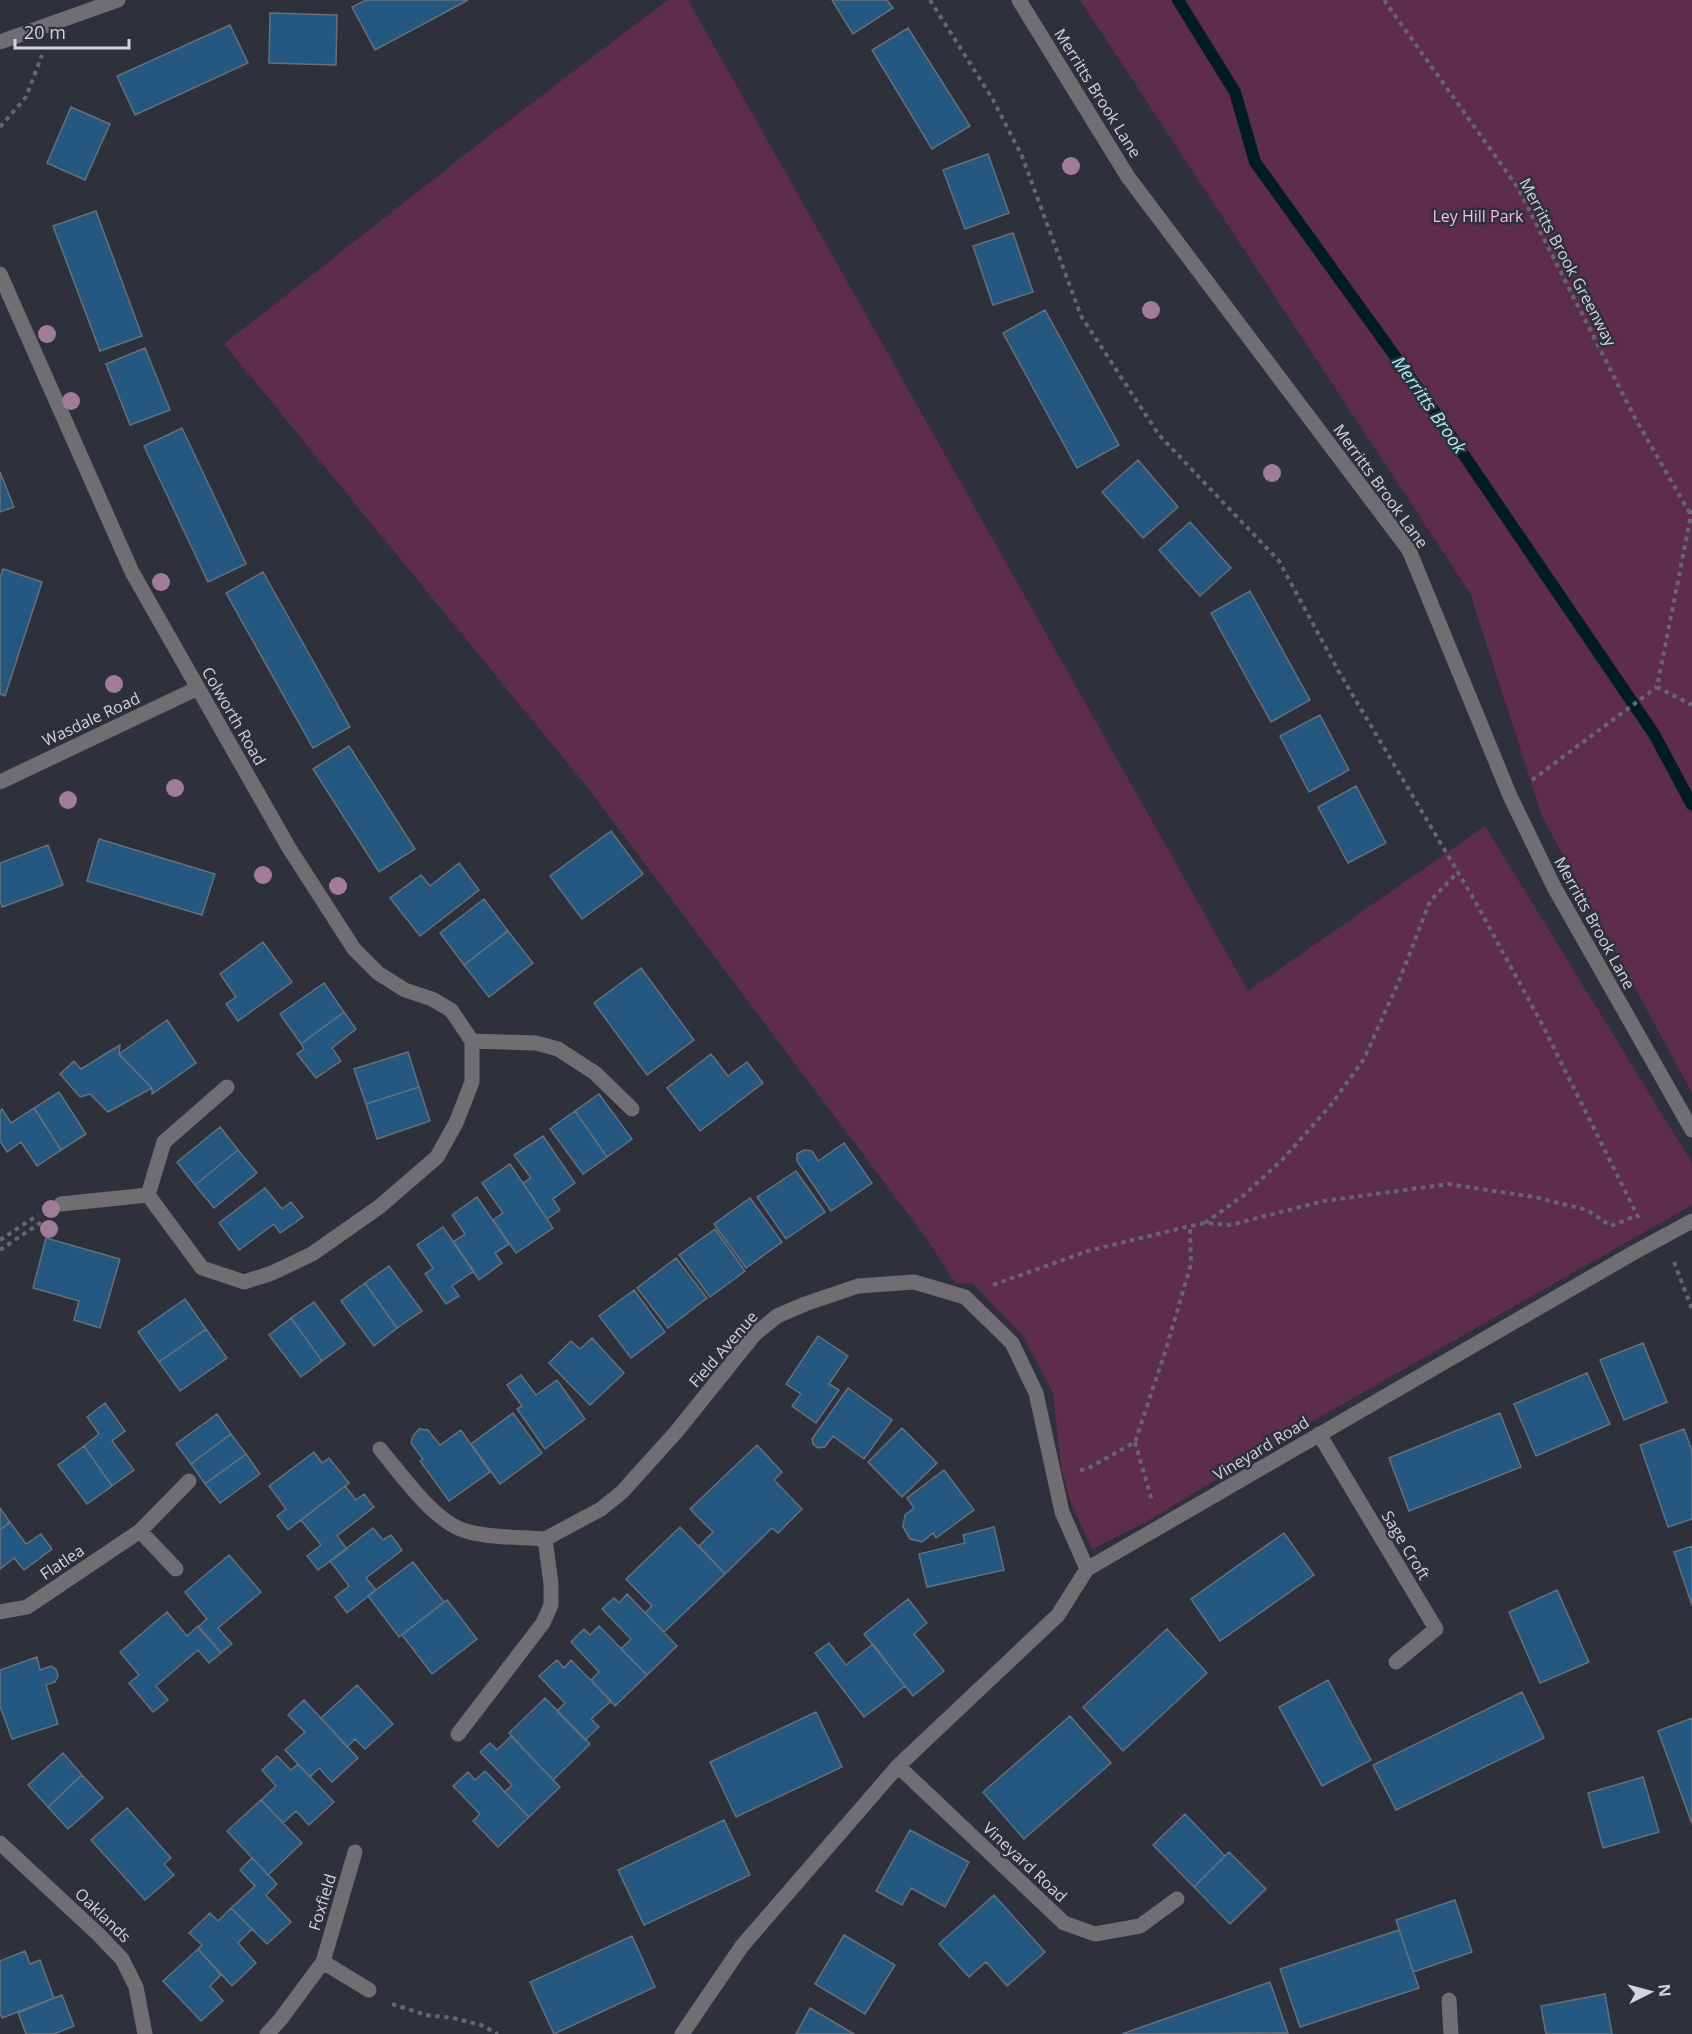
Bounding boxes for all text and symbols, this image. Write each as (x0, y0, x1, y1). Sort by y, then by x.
scale bar (15, 12, 129, 50)
text: 20 m (24, 20, 66, 44)
street label: Merritts Brook Lane (1049, 24, 1147, 162)
street label: Merritts Brook Greenway (1514, 174, 1622, 351)
park label: Ley Hill Park (1432, 205, 1524, 227)
water label: Merritts Brook (1387, 351, 1473, 459)
street label: Merritts Brook Lane (1328, 420, 1434, 553)
street label: Colworth Road (197, 663, 271, 769)
street label: Wasdale Road (39, 687, 143, 751)
street label: Merritts Brook Lane (1549, 853, 1641, 993)
street label: Field Avenue (684, 1306, 762, 1392)
street label: Vineyard Road (1209, 1411, 1313, 1485)
street label: Sage Croft (1377, 1506, 1435, 1584)
street label: Flatlea (36, 1539, 88, 1585)
street label: Vineyard Road (978, 1817, 1072, 1907)
street label: Foxfield (303, 1871, 341, 1933)
street label: Oaklands (70, 1883, 136, 1947)
north arrow (1620, 1962, 1680, 2022)
text: N (1653, 1983, 1677, 1998)

